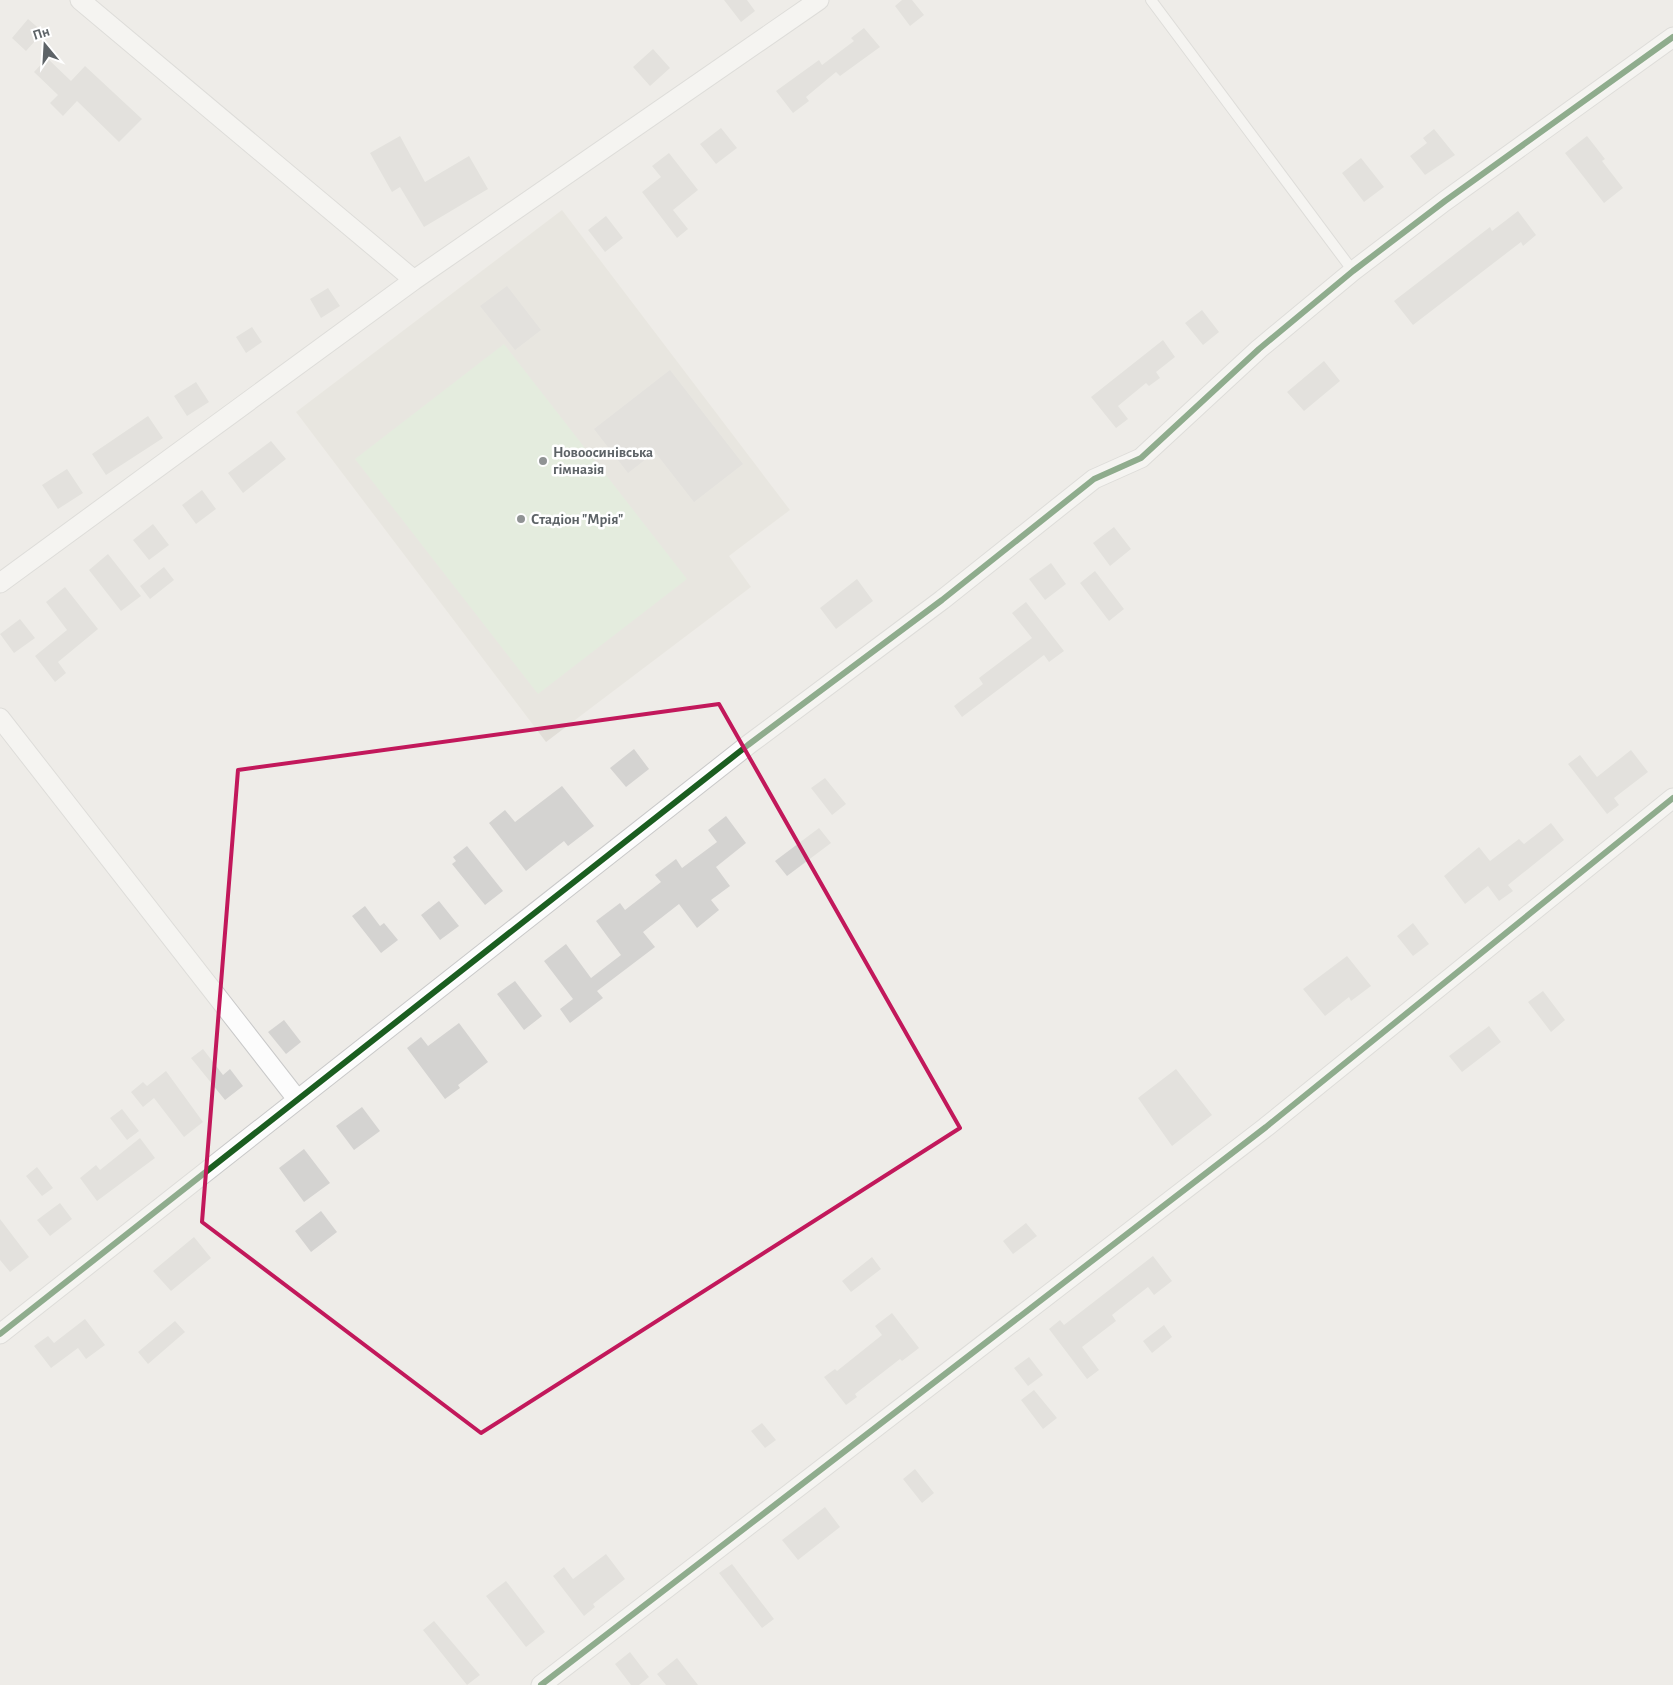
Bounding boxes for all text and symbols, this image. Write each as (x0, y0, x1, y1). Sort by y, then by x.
north arrow (20, 20, 70, 70)
text: Пн (31, 24, 52, 43)
place label: Новоосинівська гімназія (553, 445, 653, 477)
marker: Новоосинівська гімназія (537, 455, 549, 467)
place label: Стадіон "Мрія" (531, 512, 623, 527)
marker: Стадіон "Мрія" (515, 513, 527, 525)

